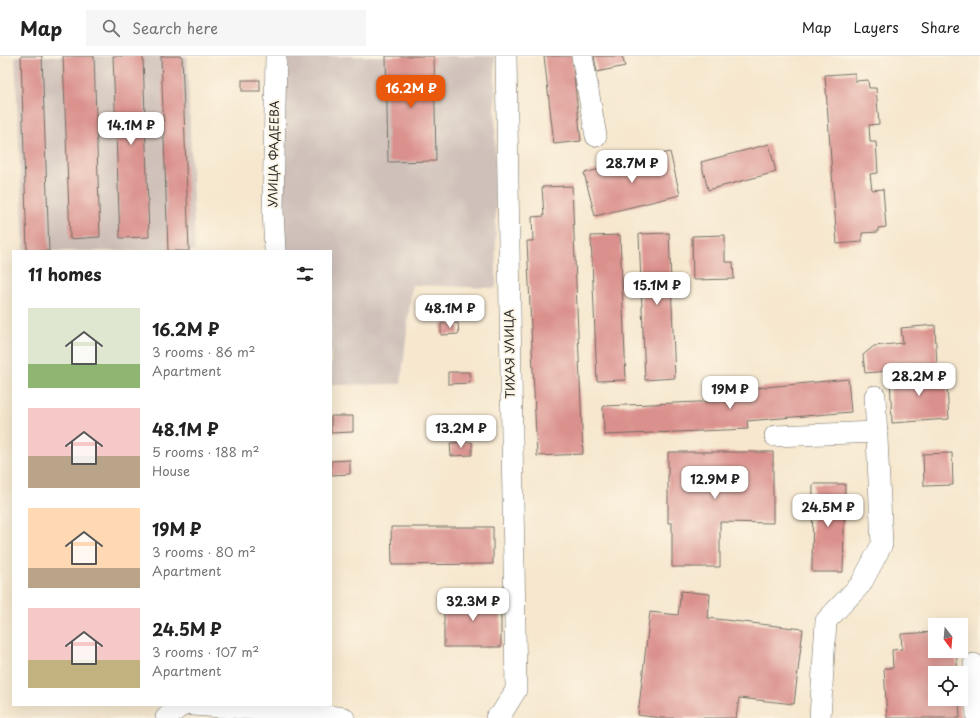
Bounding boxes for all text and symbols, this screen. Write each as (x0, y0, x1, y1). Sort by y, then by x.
search box (86, 10, 366, 46)
text: Map (20, 14, 62, 42)
text: Search here (132, 16, 218, 39)
icon: search (100, 17, 122, 39)
text: Map (802, 17, 832, 38)
text: Layers (854, 17, 899, 38)
text: Share (921, 17, 960, 38)
pin: 16.2M ₽ (374, 75, 448, 109)
text: 16.2M ₽ (385, 78, 437, 97)
street label: УЛИЦА ФАДЕЕВА (263, 100, 283, 208)
pin: 14.1M ₽ (94, 112, 168, 146)
text: 14.1M ₽ (107, 115, 155, 134)
pin: 28.7M ₽ (595, 150, 669, 184)
text: 28.7M ₽ (605, 153, 659, 172)
text: 11 homes (28, 261, 102, 287)
icon: filters (294, 263, 316, 285)
pin: 15.1M ₽ (620, 272, 694, 306)
text: 15.1M ₽ (633, 275, 681, 294)
pin: 48.1M ₽ (413, 295, 487, 329)
text: 48.1M ₽ (424, 298, 476, 317)
street label: ТИХАЯ УЛИЦА (499, 309, 519, 399)
text: 16.2M ₽ (152, 316, 219, 342)
icon: home (60, 324, 108, 372)
text: 3 rooms · 86 m² (152, 342, 255, 361)
text: Apartment (152, 361, 221, 380)
pin: 28.2M ₽ (882, 363, 956, 397)
text: 28.2M ₽ (892, 366, 946, 385)
pin: 19M ₽ (702, 376, 758, 410)
text: 19M ₽ (711, 379, 749, 398)
pin: 13.2M ₽ (424, 415, 498, 449)
text: 48.1M ₽ (152, 416, 219, 442)
text: 13.2M ₽ (435, 418, 487, 437)
icon: home (60, 424, 108, 472)
text: 5 rooms · 188 m² (152, 442, 260, 461)
text: House (152, 461, 190, 480)
pin: 12.9M ₽ (678, 466, 752, 500)
text: 12.9M ₽ (690, 469, 740, 488)
pin: 24.5M ₽ (791, 494, 865, 528)
text: 24.5M ₽ (801, 497, 855, 516)
text: 19M ₽ (152, 516, 201, 542)
icon: home (60, 524, 108, 572)
text: 3 rooms · 80 m² (152, 542, 256, 561)
text: Apartment (152, 561, 221, 580)
pin: 32.3M ₽ (436, 588, 510, 622)
text: 32.3M ₽ (446, 591, 500, 610)
text: 24.5M ₽ (152, 616, 222, 642)
north arrow (928, 618, 968, 658)
map controls (928, 618, 968, 706)
icon: home (60, 624, 108, 672)
text: 3 rooms · 107 m² (152, 642, 259, 661)
text: Apartment (152, 661, 221, 680)
button: locate (928, 666, 968, 706)

